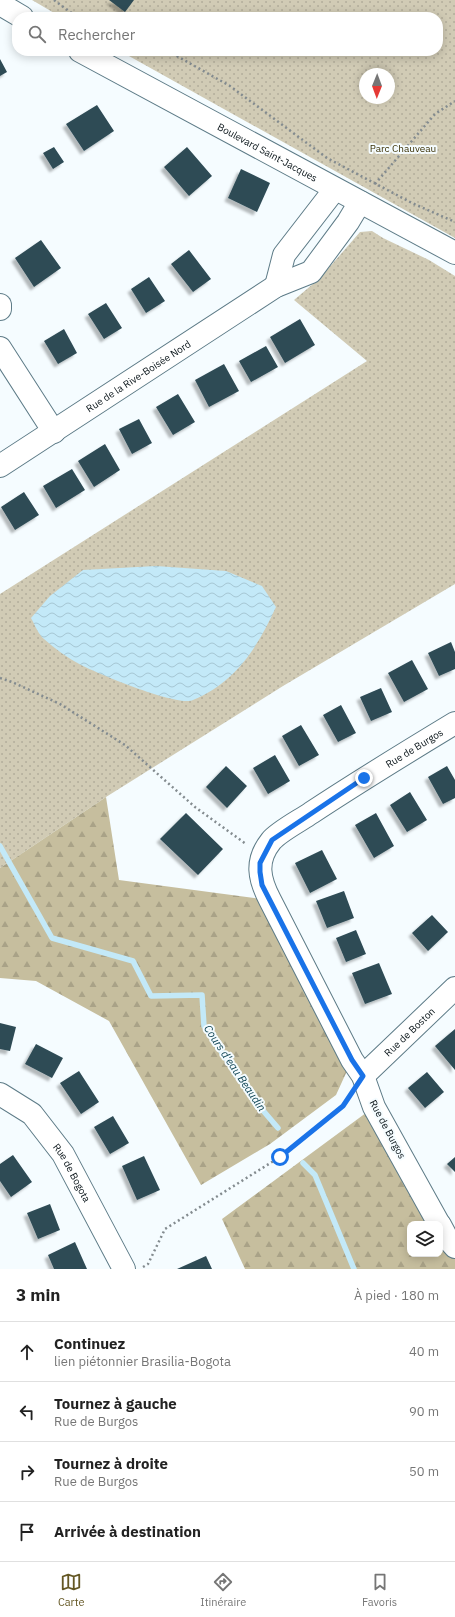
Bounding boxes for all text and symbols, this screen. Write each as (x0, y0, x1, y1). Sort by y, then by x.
search box (12, 12, 443, 56)
icon: search (26, 23, 48, 45)
text: Rechercher (58, 25, 135, 44)
north arrow (359, 68, 395, 104)
street label: Boulevard Saint-Jacques (215, 120, 320, 185)
park label: Parc Chauveau (370, 142, 436, 155)
street label: Rue de la Rive-Boisée Nord (84, 337, 193, 415)
street label: Rue de Burgos (383, 726, 446, 771)
route end (355, 769, 373, 787)
street label: Rue de Boston (381, 1005, 438, 1059)
water label: Cours d'eau Beaudin (201, 1022, 269, 1114)
street label: Rue de Burgos (367, 1098, 409, 1161)
street label: Rue de Bogota (50, 1141, 94, 1205)
route start (271, 1148, 289, 1166)
map controls (407, 1221, 443, 1257)
button: layers (407, 1221, 443, 1257)
text: 3 min (16, 1284, 60, 1306)
text: À pied · 180 m (354, 1287, 439, 1304)
text: Continuez (54, 1334, 125, 1353)
icon: ahead (16, 1341, 38, 1363)
text: 40 m (409, 1343, 439, 1360)
text: lien piétonnier Brasilia-Bogota (54, 1353, 231, 1370)
text: Tournez à gauche (54, 1394, 177, 1413)
icon: left (16, 1401, 38, 1423)
text: 90 m (409, 1403, 439, 1420)
text: Rue de Burgos (54, 1413, 138, 1430)
text: Tournez à droite (54, 1454, 168, 1473)
icon: right (16, 1461, 38, 1483)
text: 50 m (409, 1463, 439, 1480)
text: Rue de Burgos (54, 1473, 138, 1490)
icon: arrive (16, 1521, 38, 1543)
text: Arrivée à destination (54, 1522, 201, 1541)
tab: Carte (58, 1571, 85, 1609)
tab: Itinéraire (200, 1571, 246, 1609)
tab: Favoris (362, 1571, 397, 1609)

